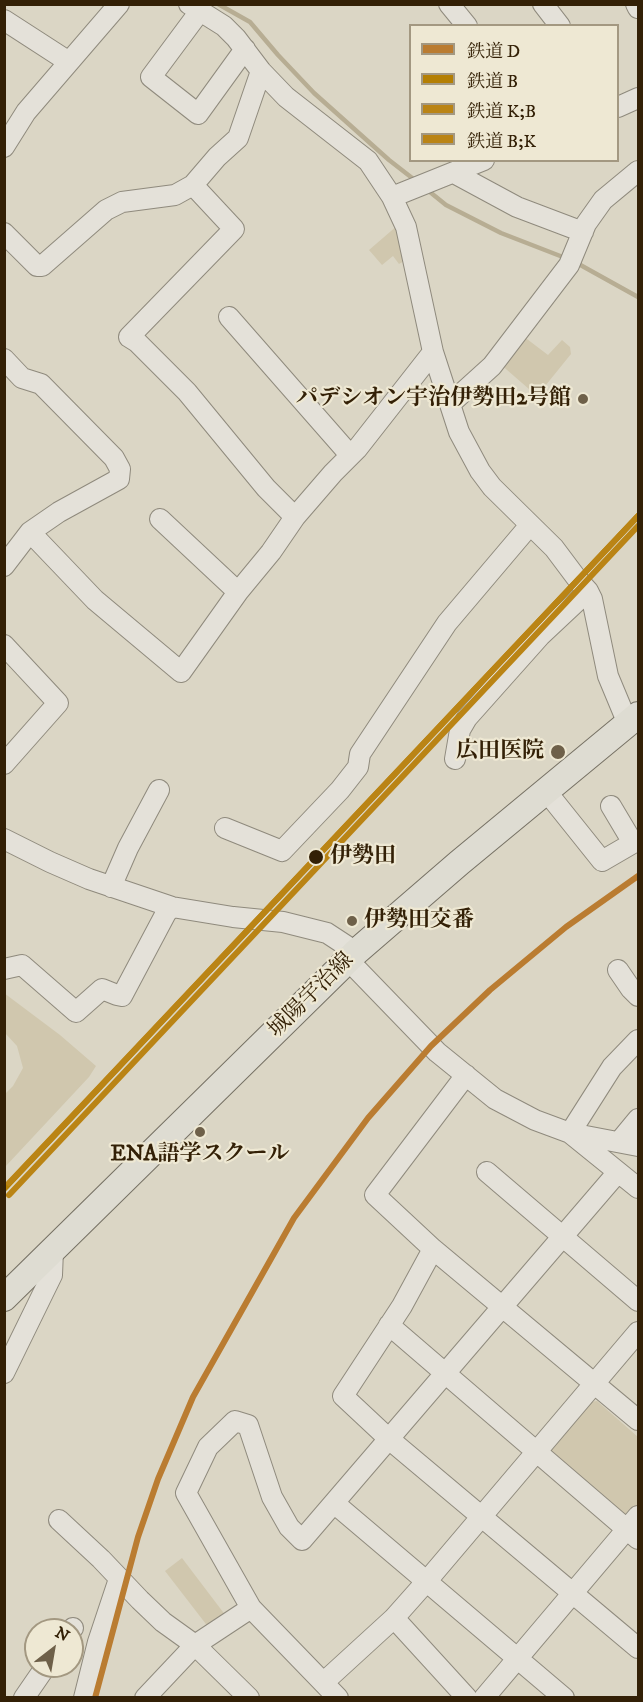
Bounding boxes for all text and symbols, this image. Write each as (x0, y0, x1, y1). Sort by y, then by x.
legend (409, 24, 619, 162)
text: 鉄道 D (467, 41, 520, 63)
text: 鉄道 B (467, 71, 518, 93)
text: 鉄道 K;B (467, 101, 536, 123)
text: 鉄道 B;K (467, 131, 536, 153)
place label: パデシオン宇治伊勢田2号館 (296, 386, 571, 412)
marker: パデシオン宇治伊勢田2号館 (576, 392, 590, 406)
place label: 広田医院 (456, 739, 544, 765)
marker: 広田医院 (549, 743, 567, 761)
place label: 伊勢田 (330, 844, 396, 870)
marker: 伊勢田 (307, 848, 325, 866)
place label: 伊勢田交番 (364, 908, 474, 934)
marker: 伊勢田交番 (345, 914, 359, 928)
street label: 城陽宇治線 (264, 948, 360, 1044)
marker: ENA語学スクール (193, 1125, 207, 1139)
place label: ENA語学スクール (110, 1142, 290, 1168)
north arrow (24, 1618, 84, 1678)
text: N (51, 1622, 73, 1646)

